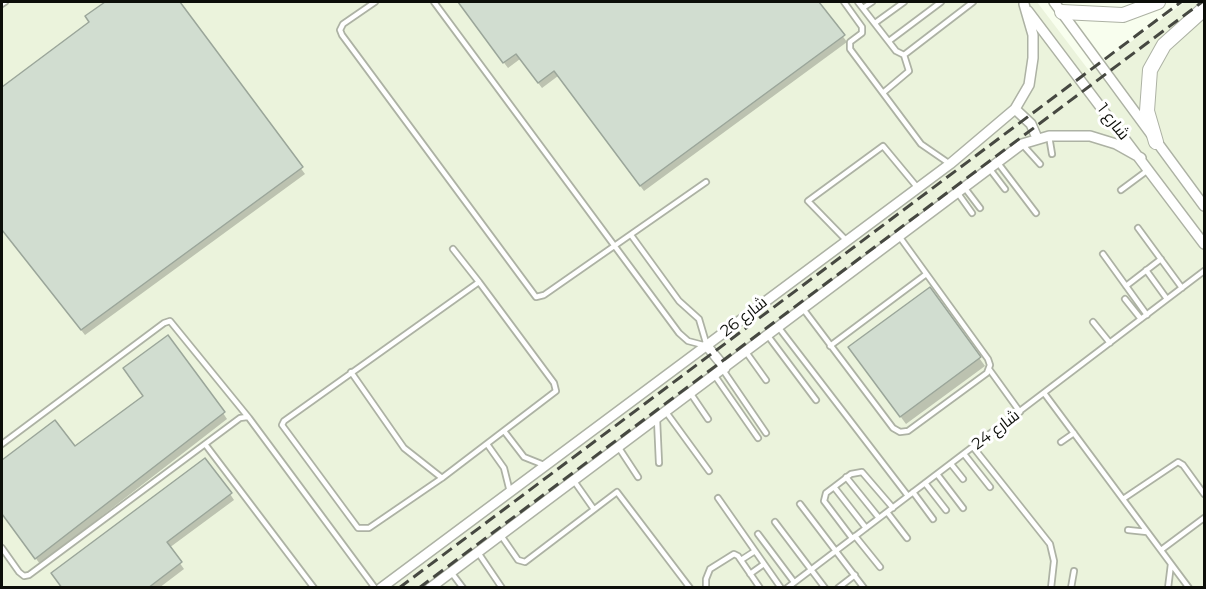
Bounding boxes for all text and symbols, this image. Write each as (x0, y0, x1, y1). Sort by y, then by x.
street label: شارع 1 (1093, 100, 1133, 144)
street label: شارع 26 (717, 293, 771, 341)
street label: شارع 24 (968, 406, 1024, 454)

